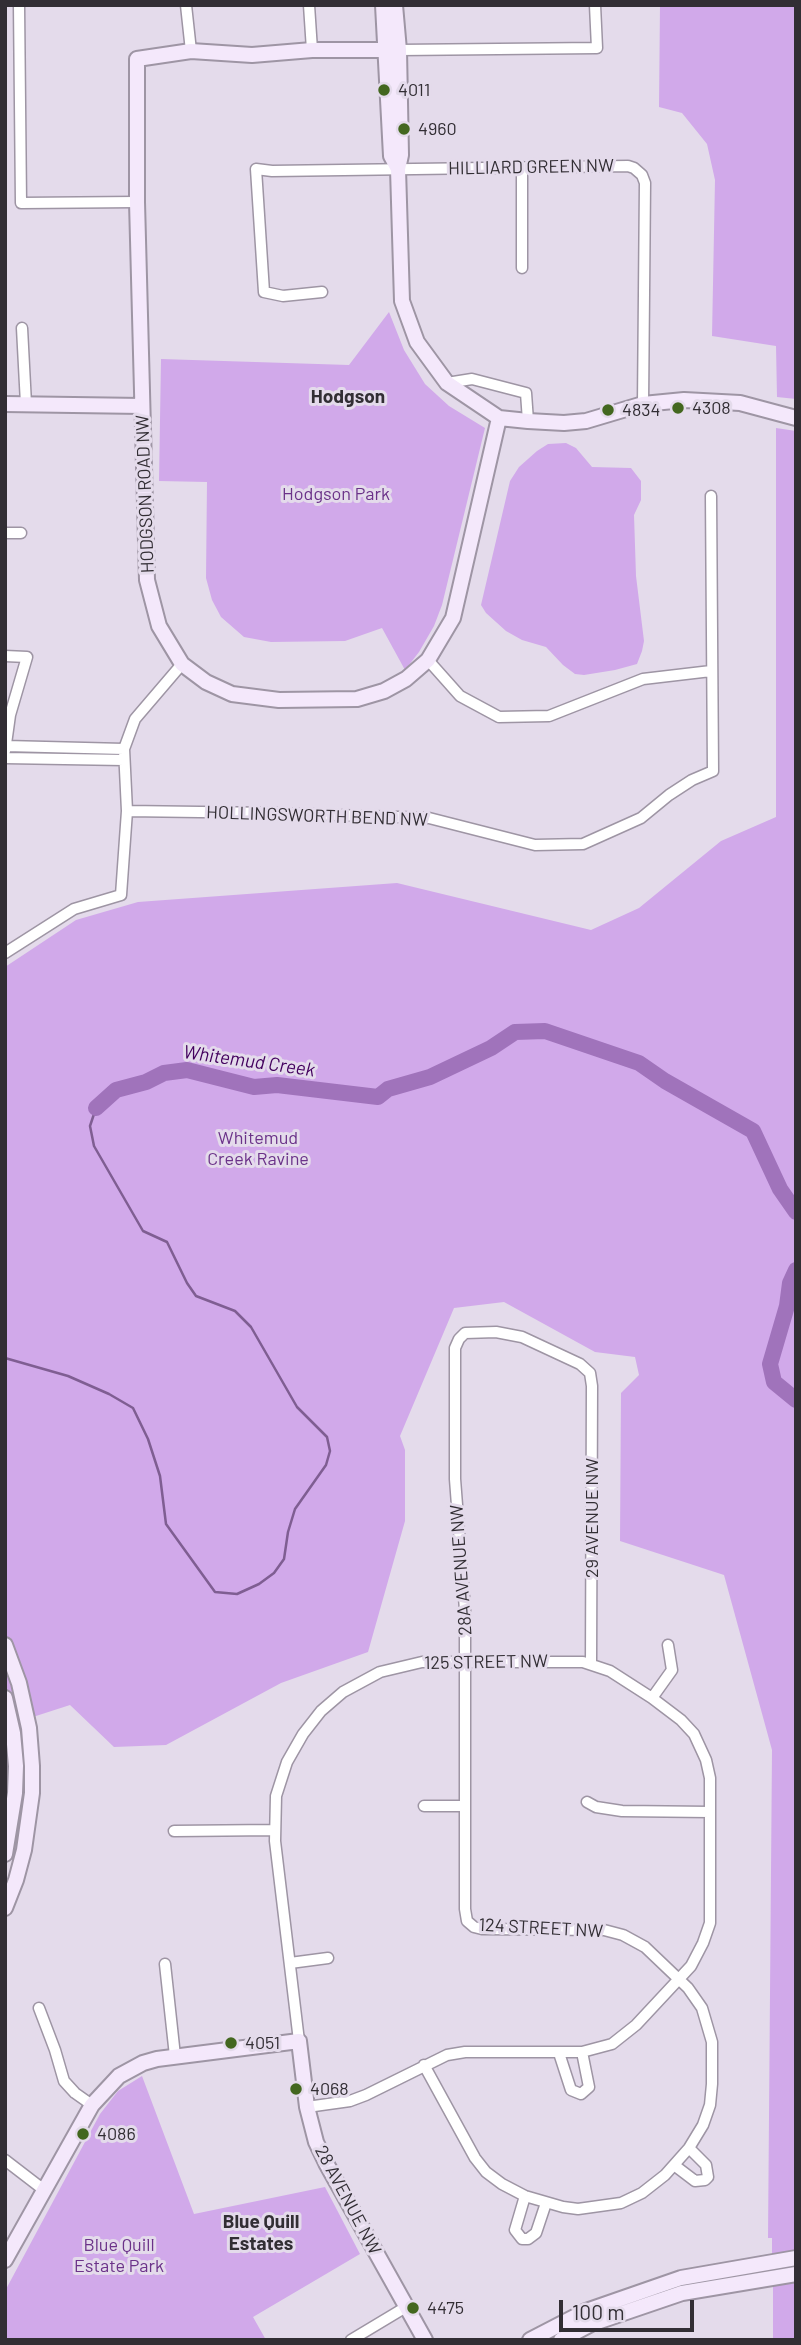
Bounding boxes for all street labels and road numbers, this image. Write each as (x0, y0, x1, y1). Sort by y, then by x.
street label: HILLIARD GREEN NW (448, 155, 614, 179)
street label: HODGSON ROAD NW (131, 414, 159, 574)
street label: HOLLINGSWORTH BEND NW (206, 801, 428, 831)
street label: 29 AVENUE NW (581, 1458, 603, 1578)
street label: 28A AVENUE NW (446, 1504, 476, 1636)
street label: 125 STREET NW (424, 1650, 548, 1674)
street label: 124 STREET NW (478, 1914, 604, 1942)
street label: 28 AVENUE NW (310, 2142, 386, 2258)

